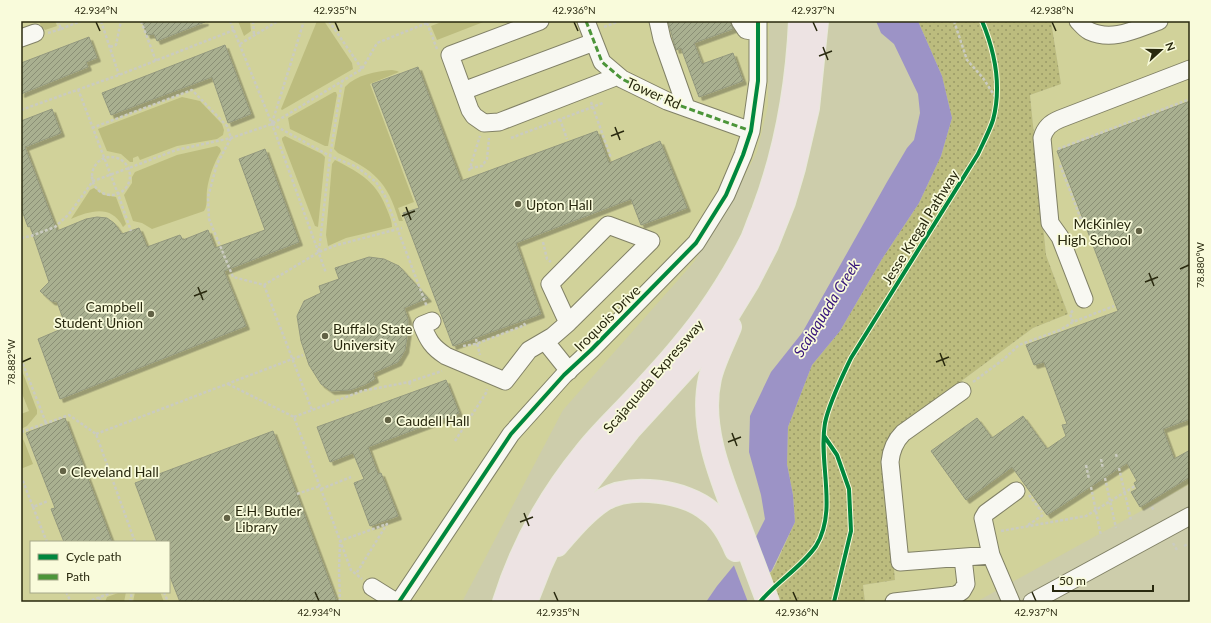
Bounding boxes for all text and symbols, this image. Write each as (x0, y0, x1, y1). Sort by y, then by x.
text: 42.934°N (74, 4, 118, 16)
text: 42.935°N (313, 4, 357, 16)
text: 42.936°N (552, 4, 596, 16)
text: 42.937°N (791, 4, 835, 16)
text: 42.938°N (1030, 4, 1074, 16)
north arrow (1141, 30, 1181, 70)
text: N (1163, 40, 1178, 53)
street label: Tower Rd (624, 74, 684, 112)
street label: Jesse Kregal Pathway (878, 166, 962, 287)
place label: Upton Hall (526, 196, 592, 213)
marker: Upton Hall (513, 199, 523, 209)
place label: McKinley High School (1057, 215, 1132, 248)
marker: McKinley High School (1134, 226, 1144, 236)
text: 78.880°W (1194, 241, 1206, 288)
water label: Scajaquada Creek (789, 255, 864, 360)
street label: Iroquois Drive (570, 281, 644, 355)
place label: Campbell Student Union (54, 298, 143, 331)
marker: Campbell Student Union (146, 309, 156, 319)
street label: Scajaquada Expressway (599, 315, 707, 436)
place label: Buffalo State University (333, 320, 412, 353)
marker: Buffalo State University (320, 331, 330, 341)
text: 78.882°W (5, 338, 17, 385)
place label: Caudell Hall (396, 412, 470, 429)
marker: Caudell Hall (383, 415, 393, 425)
place label: Cleveland Hall (71, 463, 159, 480)
marker: Cleveland Hall (58, 466, 68, 476)
place label: E.H. Butler Library (235, 502, 302, 535)
marker: E.H. Butler Library (222, 513, 232, 523)
legend (30, 541, 170, 593)
text: Cycle path (66, 549, 121, 564)
scale bar (1053, 567, 1153, 593)
text: Path (66, 569, 90, 584)
text: 50 m (1059, 573, 1086, 588)
text: 42.934°N (297, 606, 341, 618)
text: 42.935°N (536, 606, 580, 618)
text: 42.936°N (775, 606, 819, 618)
text: 42.937°N (1014, 606, 1058, 618)

